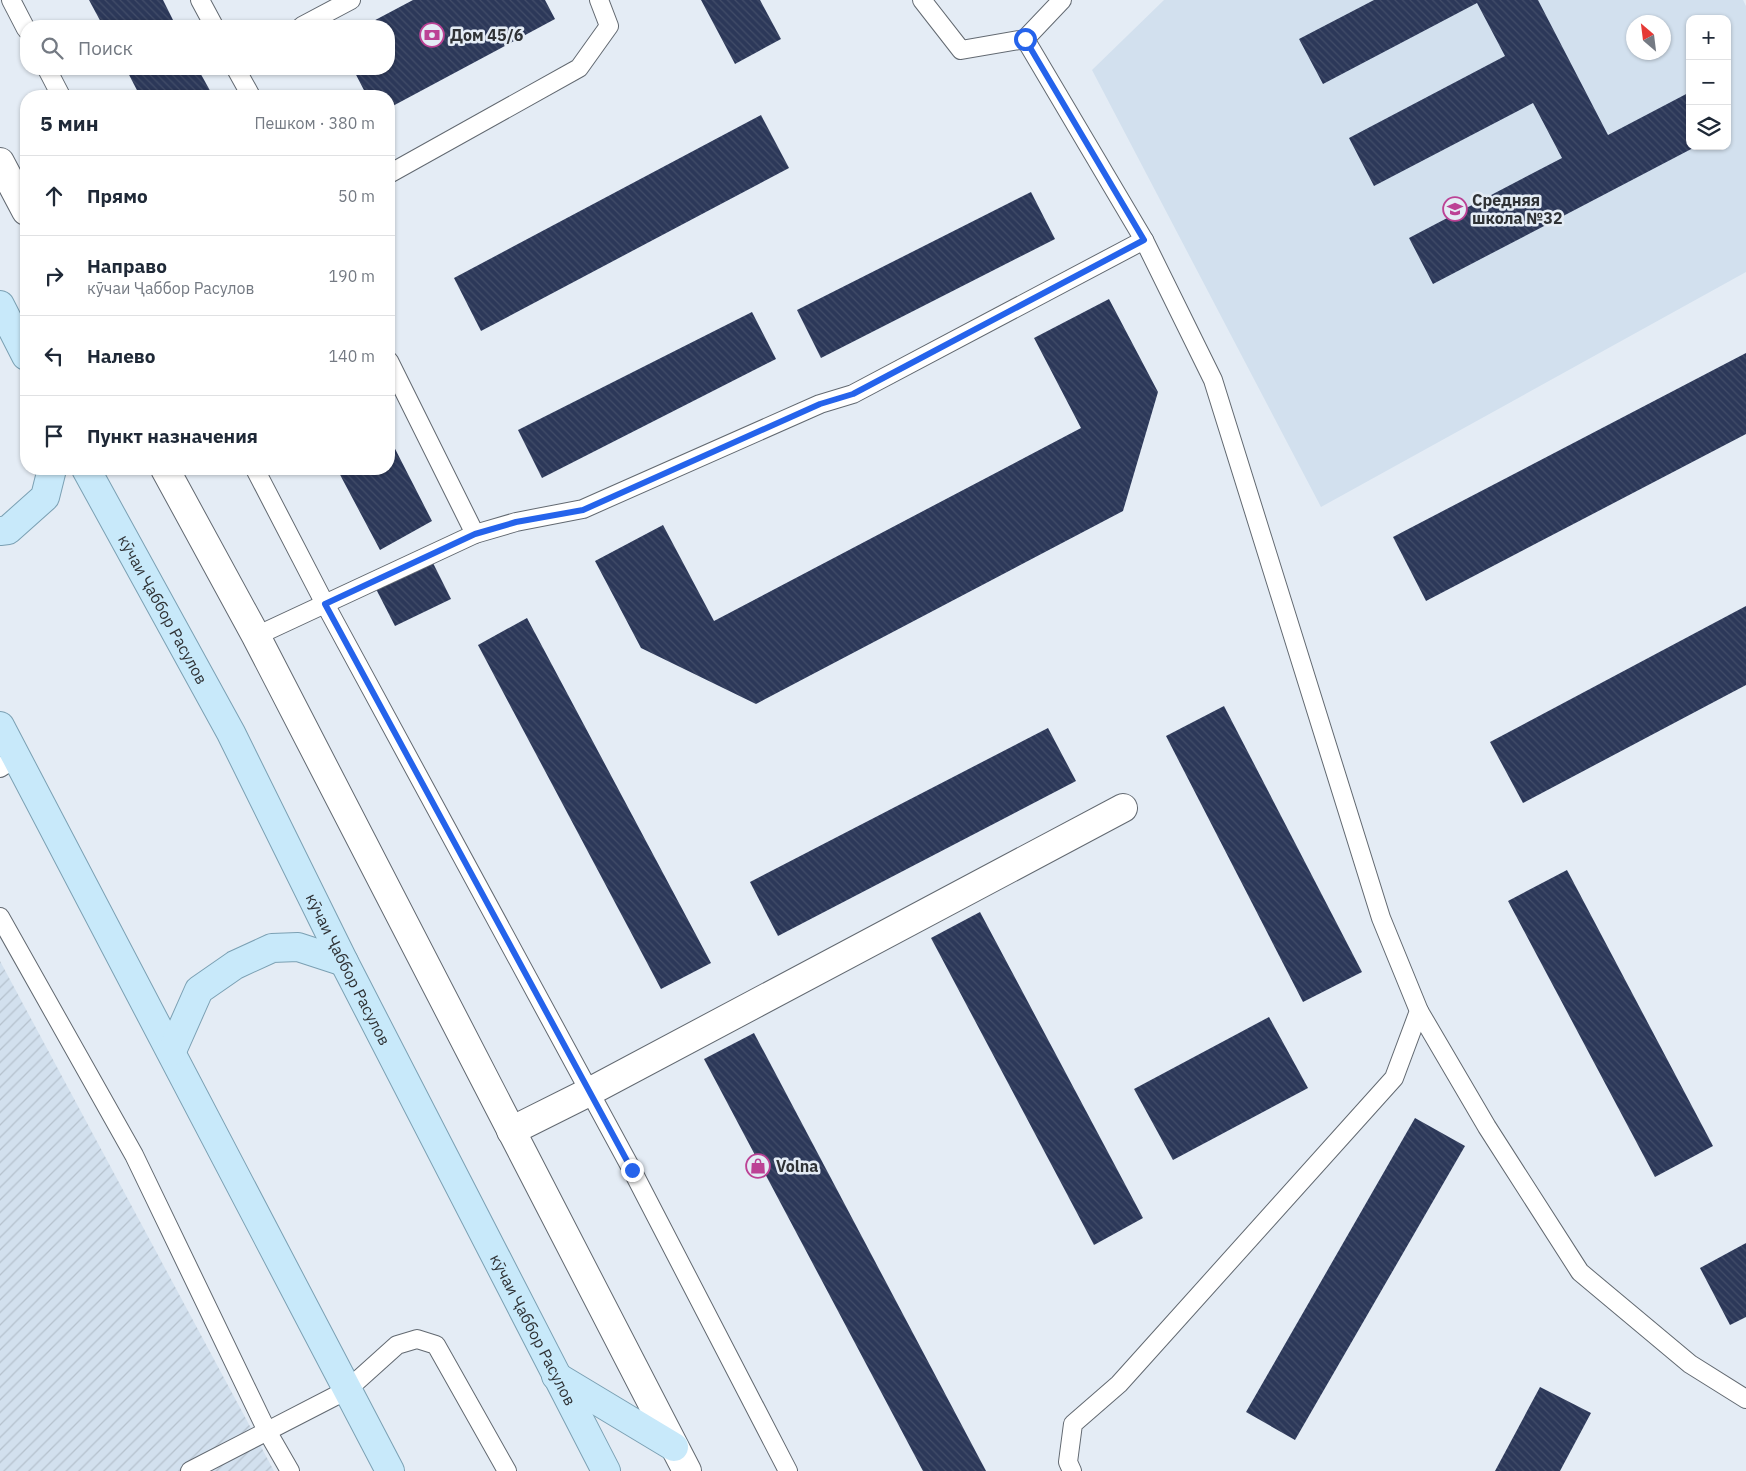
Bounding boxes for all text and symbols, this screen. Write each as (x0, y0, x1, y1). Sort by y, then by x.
north arrow (1626, 15, 1671, 60)
map controls (1686, 15, 1731, 150)
button: + (1686, 15, 1731, 60)
search box (20, 20, 395, 75)
bank icon: Дом 45/6 (419, 22, 445, 48)
place label: Дом 45/6 (450, 25, 524, 45)
route start (1014, 28, 1037, 51)
icon: search (38, 34, 66, 62)
text: Поиск (78, 36, 133, 60)
button: − (1686, 60, 1731, 105)
button: layers (1686, 105, 1731, 150)
text: 5 мин (40, 109, 99, 137)
text: Пешком · 380 m (254, 113, 375, 133)
icon: ahead (40, 182, 68, 210)
text: Прямо (87, 184, 148, 208)
text: 50 m (338, 186, 375, 206)
place label: Средняя школа №32 (1472, 190, 1562, 228)
school or university icon: Средняя школа №32 (1442, 196, 1468, 222)
text: Направо (87, 254, 167, 278)
icon: right (40, 262, 68, 290)
text: 190 m (328, 266, 375, 286)
text: кӯчаи Ҷаббор Расулов (87, 278, 254, 298)
icon: left (40, 342, 68, 370)
text: Налево (87, 344, 156, 368)
text: 140 m (328, 346, 375, 366)
icon: arrive (40, 422, 68, 450)
text: Пункт назначения (87, 424, 258, 448)
street label: кӯчаи Ҷаббор Расулов (114, 531, 212, 688)
street label: кӯчаи Ҷаббор Расулов (302, 890, 395, 1049)
shop icon: Volna (745, 1153, 771, 1179)
place label: Volna (776, 1156, 818, 1176)
route end (621, 1159, 644, 1182)
street label: кӯчаи Ҷаббор Расулов (486, 1251, 580, 1409)

